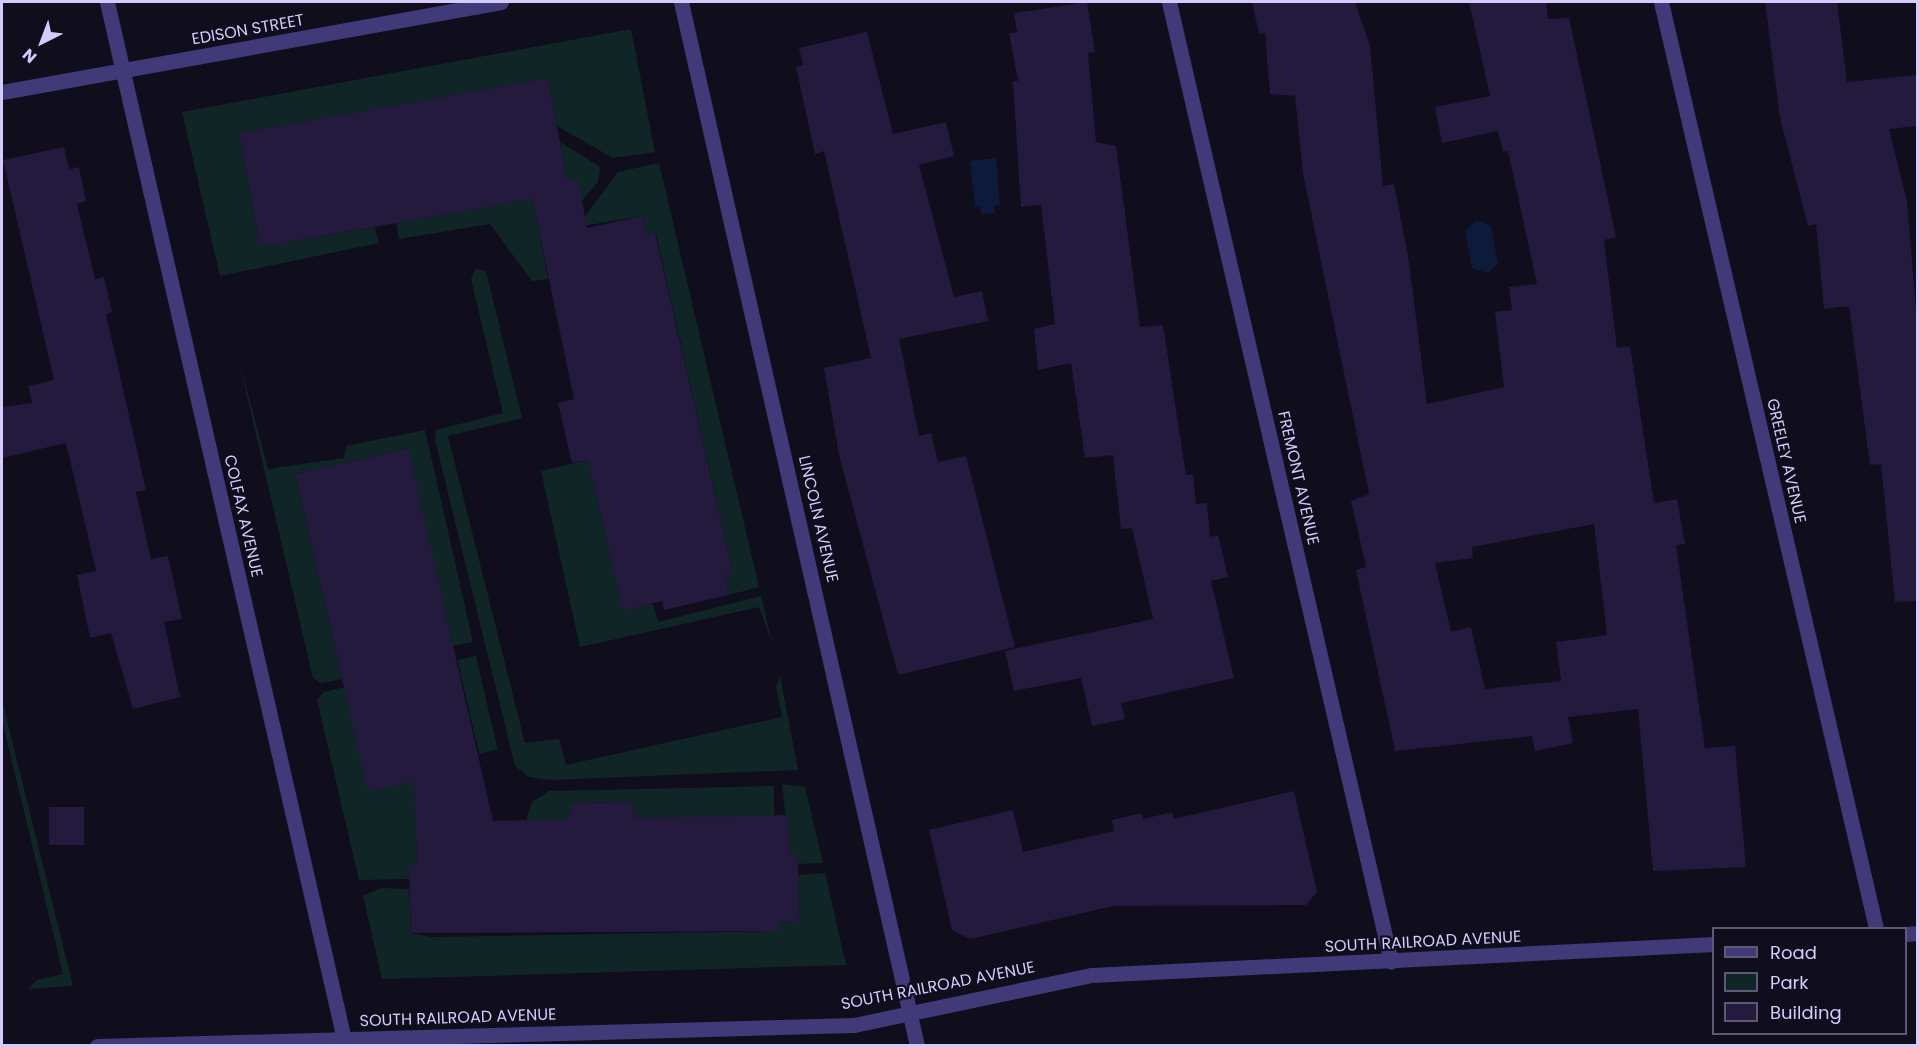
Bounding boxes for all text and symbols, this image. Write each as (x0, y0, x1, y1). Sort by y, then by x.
street label: EDISON STREET (190, 11, 306, 49)
north arrow (12, 12, 72, 72)
text: N (17, 43, 42, 68)
street label: GREELEY AVENUE (1762, 397, 1810, 525)
street label: FREMONT AVENUE (1273, 409, 1323, 547)
street label: COLFAX AVENUE (220, 453, 266, 579)
street label: LINCOLN AVENUE (794, 454, 842, 584)
street label: SOUTH RAILROAD AVENUE (1324, 927, 1522, 957)
legend (1712, 927, 1907, 1035)
text: Road (1770, 940, 1817, 965)
street label: SOUTH RAILROAD AVENUE (840, 958, 1036, 1014)
text: Park (1770, 970, 1809, 995)
text: Building (1770, 1000, 1842, 1025)
street label: SOUTH RAILROAD AVENUE (359, 1005, 557, 1031)

